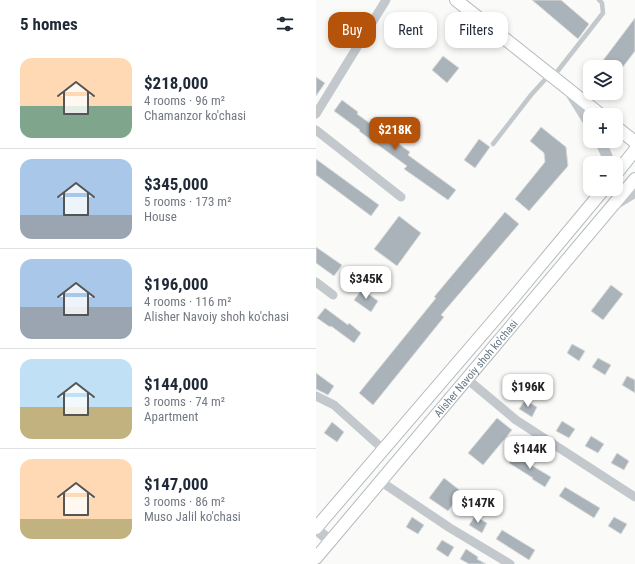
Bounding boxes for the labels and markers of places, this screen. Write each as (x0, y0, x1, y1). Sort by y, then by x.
pin: $218K (367, 117, 423, 151)
pin: $345K (338, 266, 394, 300)
pin: $196K (500, 374, 556, 408)
pin: $144K (502, 436, 558, 470)
pin: $147K (450, 490, 506, 524)

